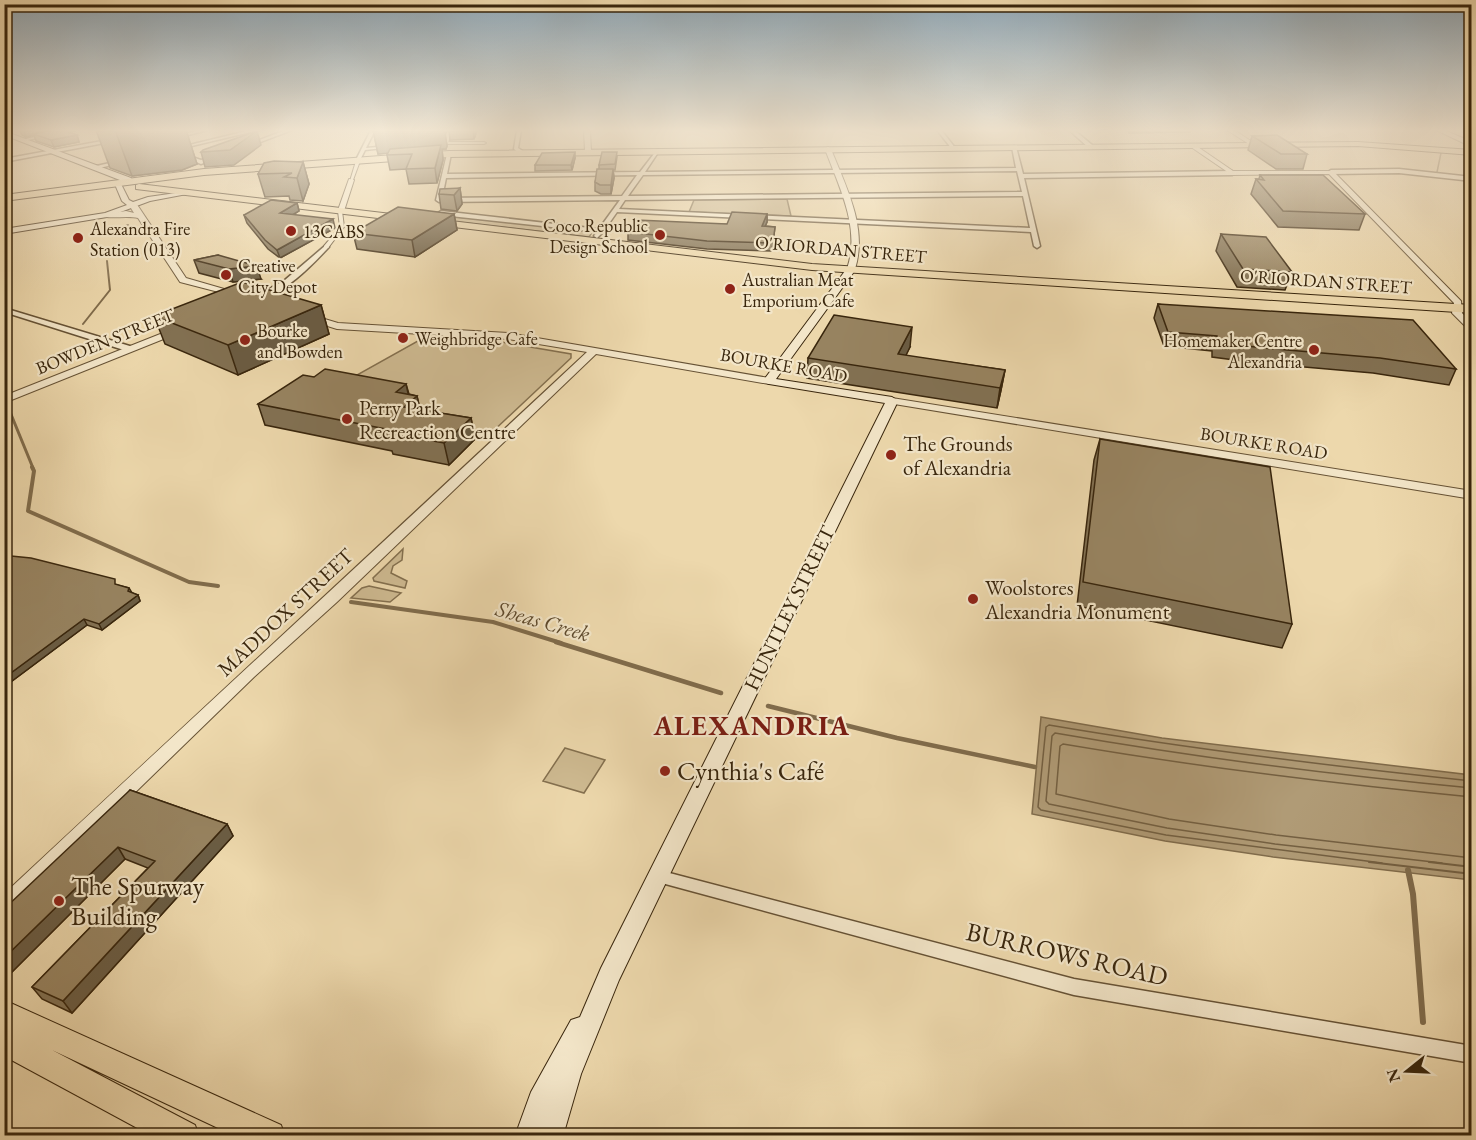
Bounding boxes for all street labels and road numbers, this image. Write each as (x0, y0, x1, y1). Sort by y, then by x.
street label: O'RIORDAN STREET (754, 230, 929, 268)
street label: O'RIORDAN STREET (1239, 264, 1413, 299)
street label: BOWDEN STREET (32, 302, 178, 379)
street label: BOURKE ROAD (719, 343, 849, 387)
street label: BOURKE ROAD (1199, 422, 1329, 464)
street label: HUNTLEY STREET (737, 520, 841, 695)
street label: MADDOX STREET (211, 541, 359, 682)
street label: BURROWS ROAD (963, 914, 1171, 994)

